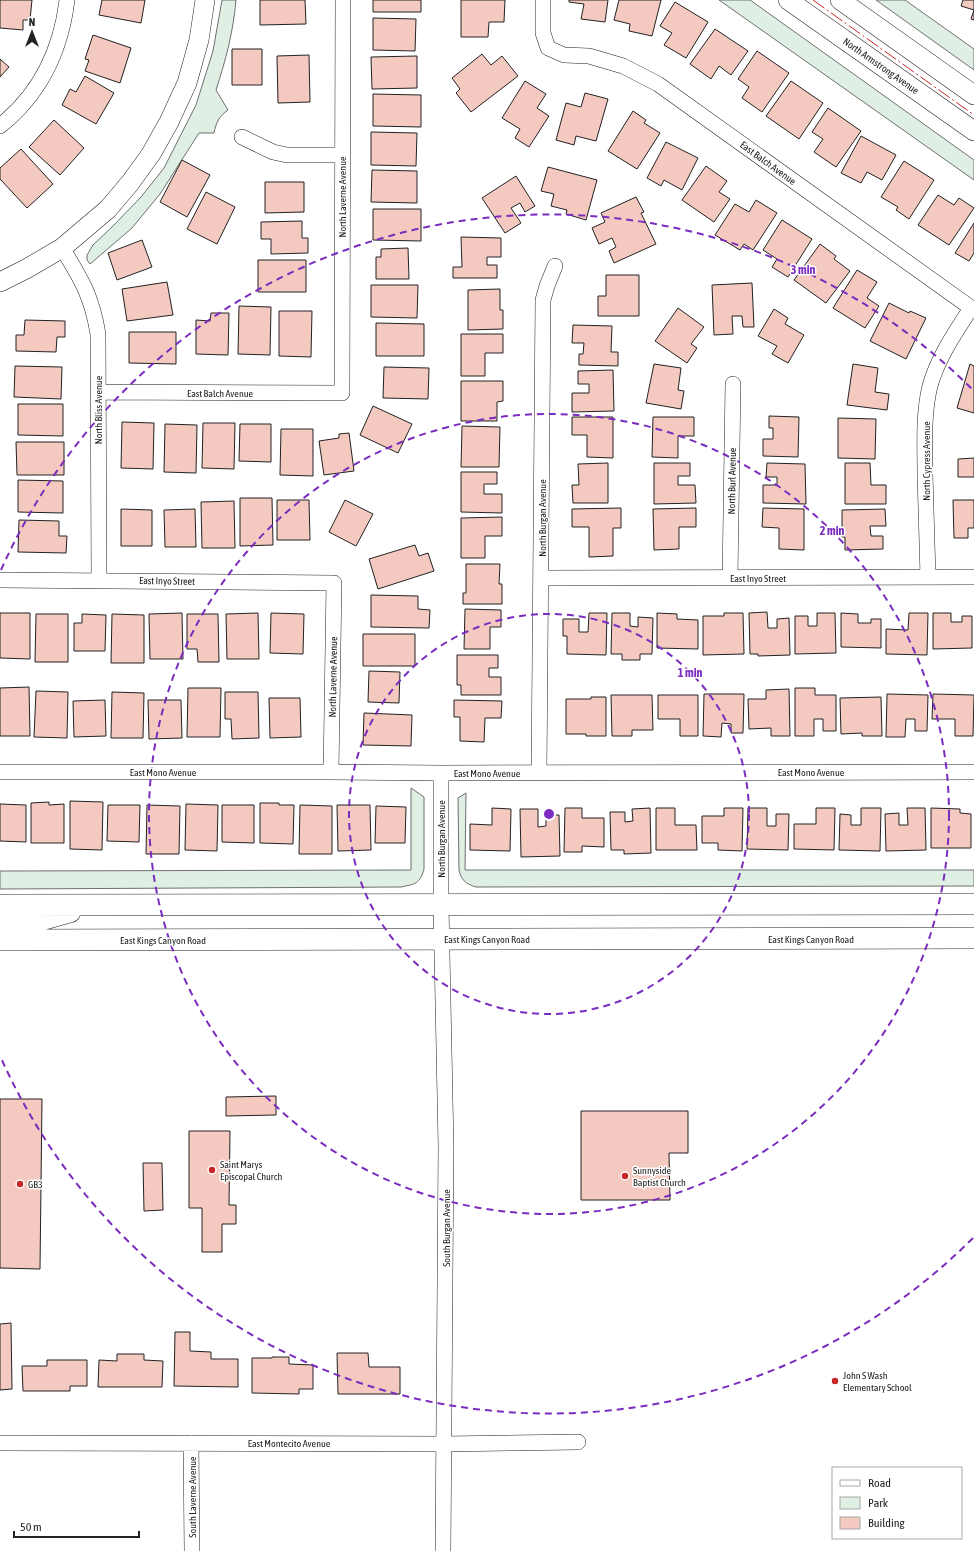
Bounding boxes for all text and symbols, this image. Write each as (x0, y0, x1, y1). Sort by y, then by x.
north arrow (12, 12, 52, 52)
text: N (29, 16, 35, 28)
street label: North Armstrong Avenue (841, 36, 921, 97)
street label: East Balch Avenue (738, 139, 798, 187)
street label: North Laverne Avenue (337, 156, 348, 238)
text: 3 min (791, 263, 815, 277)
street label: North Bliss Avenue (93, 375, 104, 444)
street label: East Balch Avenue (187, 388, 254, 399)
street label: North Cypress Avenue (921, 421, 932, 501)
street label: North Burl Avenue (726, 447, 738, 514)
street label: North Burgan Avenue (537, 479, 548, 557)
text: 2 min (820, 524, 844, 538)
street label: East Inyo Street (730, 573, 786, 584)
street label: East Inyo Street (139, 575, 195, 587)
street label: North Laverne Avenue (327, 636, 339, 718)
text: 1 min (678, 666, 702, 680)
street label: East Mono Avenue (130, 767, 197, 778)
street label: East Mono Avenue (778, 767, 845, 778)
street label: East Mono Avenue (454, 768, 521, 779)
street label: North Burgan Avenue (436, 800, 447, 878)
centre of rings (542, 807, 556, 821)
street label: East Kings Canyon Road (444, 934, 530, 945)
street label: East Kings Canyon Road (768, 934, 854, 945)
street label: East Kings Canyon Road (120, 935, 206, 946)
place label: Saint Marys Episcopal Church (220, 1159, 282, 1182)
marker: Saint Marys Episcopal Church (207, 1165, 217, 1175)
place label: Sunnyside Baptist Church (633, 1165, 686, 1188)
marker: Sunnyside Baptist Church (620, 1171, 630, 1181)
marker: GB3 (15, 1179, 25, 1189)
place label: GB3 (28, 1179, 43, 1190)
street label: South Burgan Avenue (441, 1189, 452, 1267)
place label: John S Wash Elementary School (843, 1370, 912, 1393)
marker: John S Wash Elementary School (830, 1376, 840, 1386)
street label: East Montecito Avenue (248, 1438, 331, 1449)
street label: South Laverne Avenue (187, 1456, 198, 1538)
legend (832, 1467, 962, 1539)
text: Road (868, 1476, 891, 1490)
text: Park (868, 1496, 889, 1510)
scale bar (14, 1513, 139, 1539)
text: Building (868, 1516, 906, 1530)
text: 50 m (20, 1520, 42, 1534)

